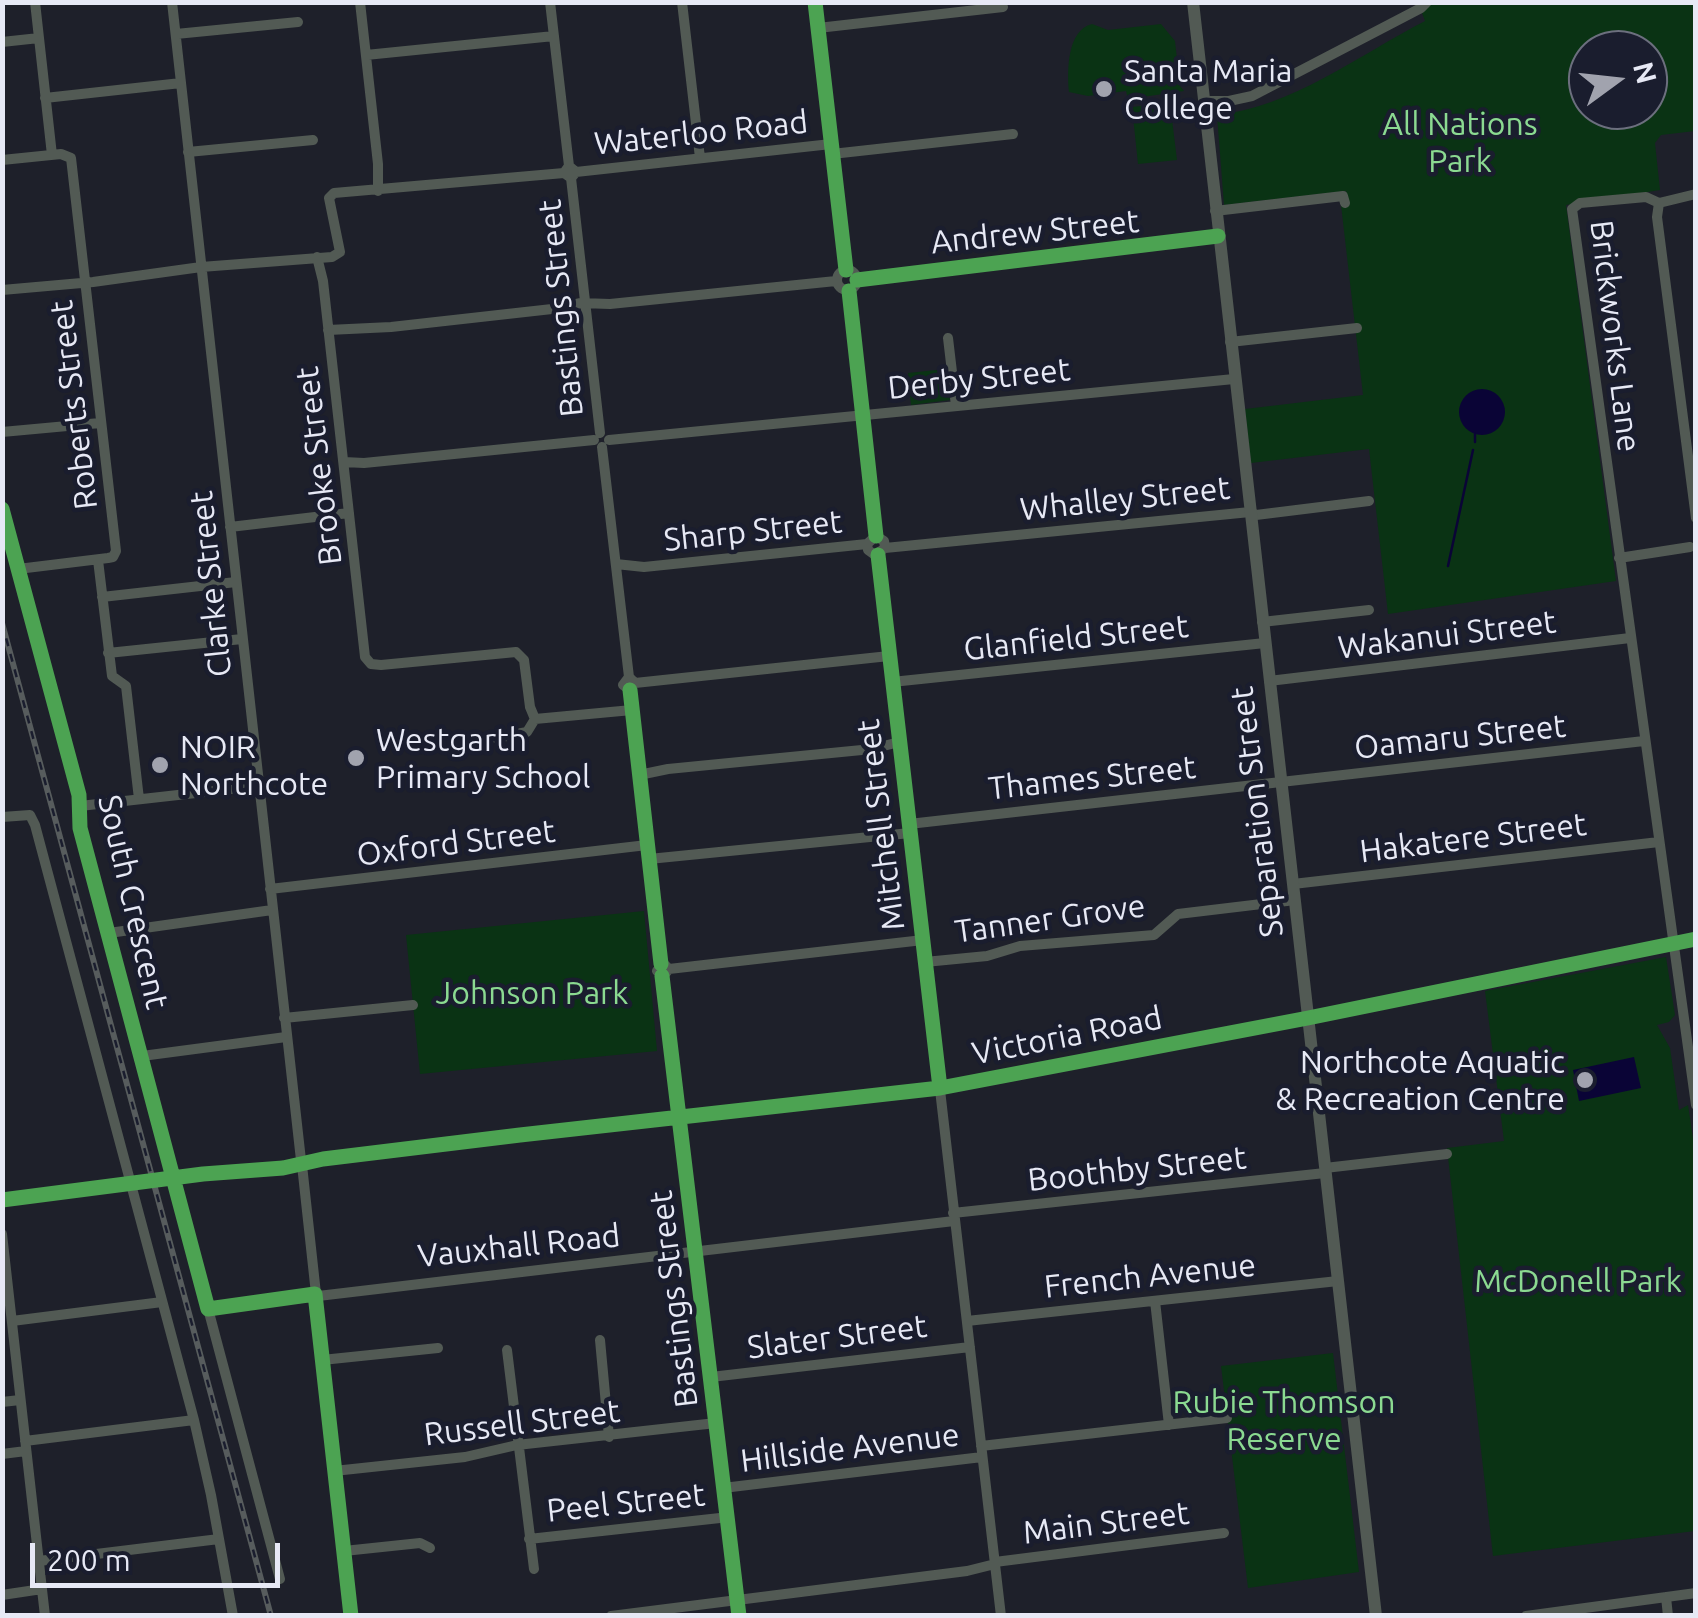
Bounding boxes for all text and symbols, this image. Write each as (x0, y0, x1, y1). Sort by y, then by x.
north arrow (1568, 30, 1668, 130)
place label: Santa Maria College (1124, 52, 1292, 127)
text: N (1628, 59, 1663, 87)
marker: Santa Maria College (1093, 78, 1115, 100)
street label: Waterloo Road (592, 103, 810, 163)
park label: All Nations Park (1382, 105, 1538, 180)
street label: Bastings Street (530, 197, 592, 419)
street label: Andrew Street (929, 202, 1141, 262)
street label: Brickworks Lane (1582, 218, 1648, 454)
street label: Roberts Street (42, 298, 106, 512)
street label: Derby Street (886, 350, 1072, 408)
street label: Brooke Street (288, 365, 350, 567)
street label: Whalley Street (1018, 469, 1232, 529)
street label: Clarke Street (182, 489, 240, 679)
street label: Sharp Street (662, 503, 844, 559)
street label: Wakanui Street (1336, 603, 1558, 667)
street label: Glanfield Street (962, 607, 1190, 669)
street label: Separation Street (1223, 685, 1291, 939)
street label: Oamaru Street (1352, 707, 1568, 767)
street label: Mitchell Street (849, 717, 913, 933)
place label: Westgarth Primary School (376, 721, 590, 796)
place label: NOIR Northcote (180, 728, 328, 803)
marker: Westgarth Primary School (345, 747, 367, 769)
street label: Thames Street (986, 748, 1198, 808)
marker: NOIR Northcote (149, 754, 171, 776)
street label: South Crescent (90, 791, 176, 1013)
street label: Hakatere Street (1358, 805, 1588, 871)
street label: Oxford Street (355, 812, 557, 874)
street label: Tanner Grove (952, 887, 1148, 951)
park label: Johnson Park (436, 974, 628, 1012)
street label: Victoria Road (969, 999, 1165, 1073)
place label: Northcote Aquatic & Recreation Centre (1276, 1043, 1565, 1118)
marker: Northcote Aquatic & Recreation Centre (1574, 1069, 1596, 1091)
street label: Boothby Street (1026, 1138, 1248, 1200)
street label: Bastings Street (642, 1188, 706, 1410)
street label: Vauxhall Road (416, 1216, 622, 1276)
street label: French Avenue (1042, 1246, 1258, 1306)
park label: McDonell Park (1474, 1262, 1682, 1300)
street label: Slater Street (745, 1307, 929, 1367)
park label: Rubie Thomson Reserve (1173, 1383, 1395, 1458)
street label: Russell Street (422, 1392, 622, 1454)
street label: Hillside Avenue (738, 1416, 962, 1480)
street label: Peel Street (545, 1476, 707, 1530)
street label: Main Street (1021, 1494, 1191, 1552)
scale bar (35, 1523, 285, 1585)
text: 200 m (47, 1543, 131, 1577)

